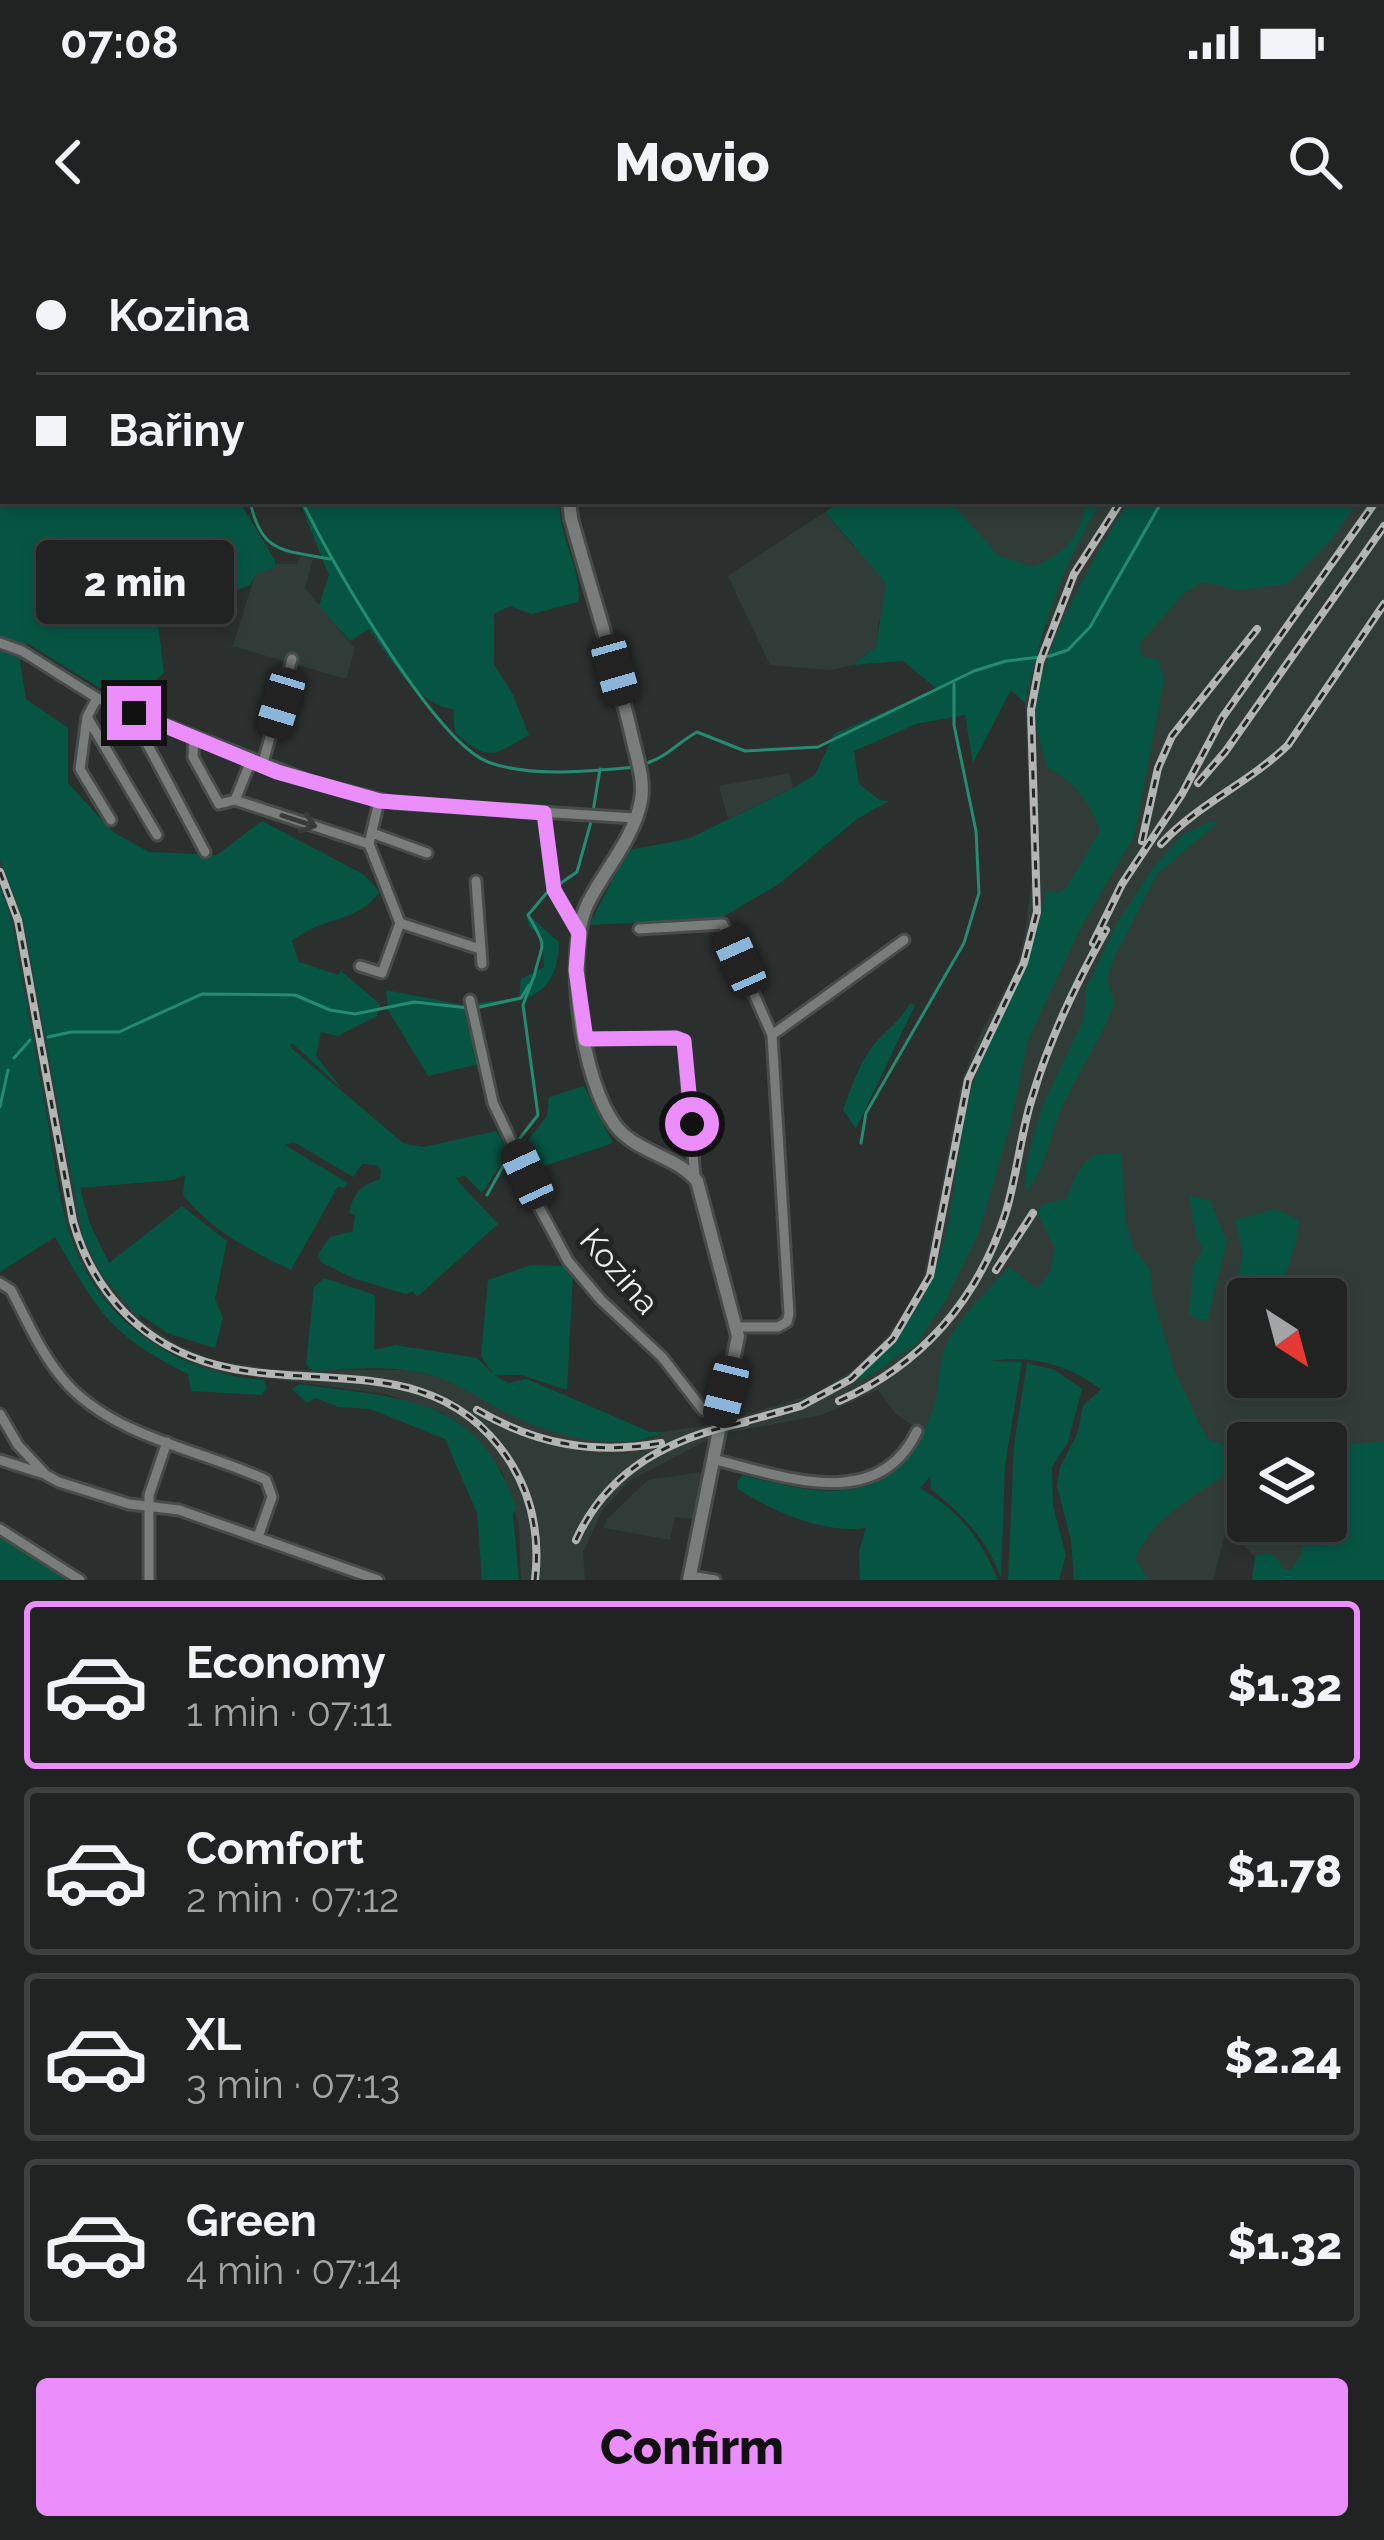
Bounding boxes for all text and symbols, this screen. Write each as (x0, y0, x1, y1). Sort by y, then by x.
text: 07:08 (60, 16, 179, 69)
icon: back (36, 129, 102, 195)
icon: search (1282, 129, 1348, 195)
text: Movio (614, 130, 770, 194)
text: Kozina (108, 289, 250, 342)
text: Bařiny (108, 404, 245, 457)
callout: 2 min (35, 539, 233, 623)
text: 2 min (84, 559, 186, 605)
car (588, 630, 642, 710)
car (253, 663, 309, 743)
route end (107, 686, 161, 740)
one-way arrow (279, 811, 317, 833)
car (709, 921, 771, 1001)
route start (665, 1097, 719, 1151)
car (495, 1134, 559, 1214)
street label: Kozina (572, 1221, 667, 1322)
north arrow (1227, 1278, 1347, 1398)
map controls (1227, 1278, 1347, 1542)
car (700, 1353, 752, 1431)
button: layers (1227, 1422, 1347, 1542)
icon: car (42, 1631, 150, 1739)
text: Economy (186, 1636, 386, 1689)
text: $1.32 (1227, 1659, 1342, 1712)
text: 1 min · 07:11 (186, 1689, 392, 1735)
icon: car (42, 1817, 150, 1925)
text: Comfort (186, 1822, 364, 1875)
text: $1.78 (1227, 1845, 1342, 1898)
text: 2 min · 07:12 (186, 1875, 399, 1921)
icon: car (42, 2003, 150, 2111)
text: XL (186, 2008, 241, 2061)
text: $2.24 (1224, 2031, 1342, 2084)
text: 3 min · 07:13 (186, 2061, 400, 2107)
icon: car (42, 2189, 150, 2297)
text: Green (186, 2194, 317, 2247)
text: $1.32 (1227, 2217, 1342, 2270)
text: 4 min · 07:14 (186, 2247, 401, 2293)
button: Confirm (36, 2378, 1348, 2516)

